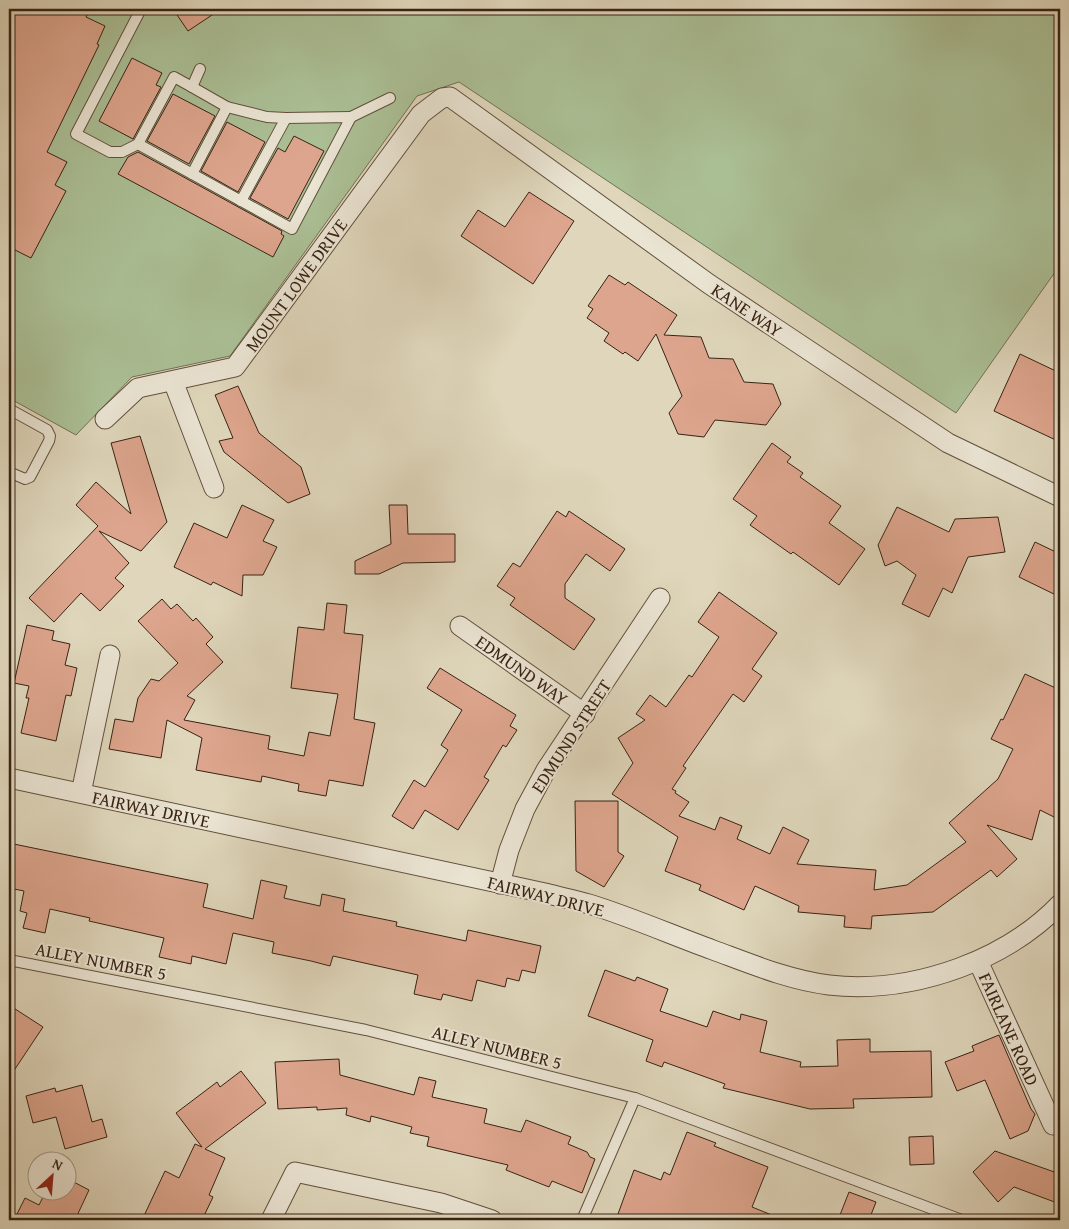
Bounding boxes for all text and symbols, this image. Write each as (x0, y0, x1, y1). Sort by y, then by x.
street label: MOUNT LOWE DRIVE (238, 213, 354, 357)
street label: KANE WAY (706, 276, 788, 344)
street label: EDMUND WAY (470, 628, 574, 712)
street label: EDMUND STREET (524, 674, 618, 798)
street label: FAIRWAY DRIVE (90, 783, 212, 835)
street label: FAIRWAY DRIVE (485, 868, 607, 924)
street label: ALLEY NUMBER 5 (33, 935, 169, 987)
street label: FAIRLANE ROAD (972, 968, 1046, 1090)
street label: ALLEY NUMBER 5 (429, 1018, 565, 1076)
north arrow (28, 1152, 78, 1202)
text: N (49, 1153, 67, 1176)

